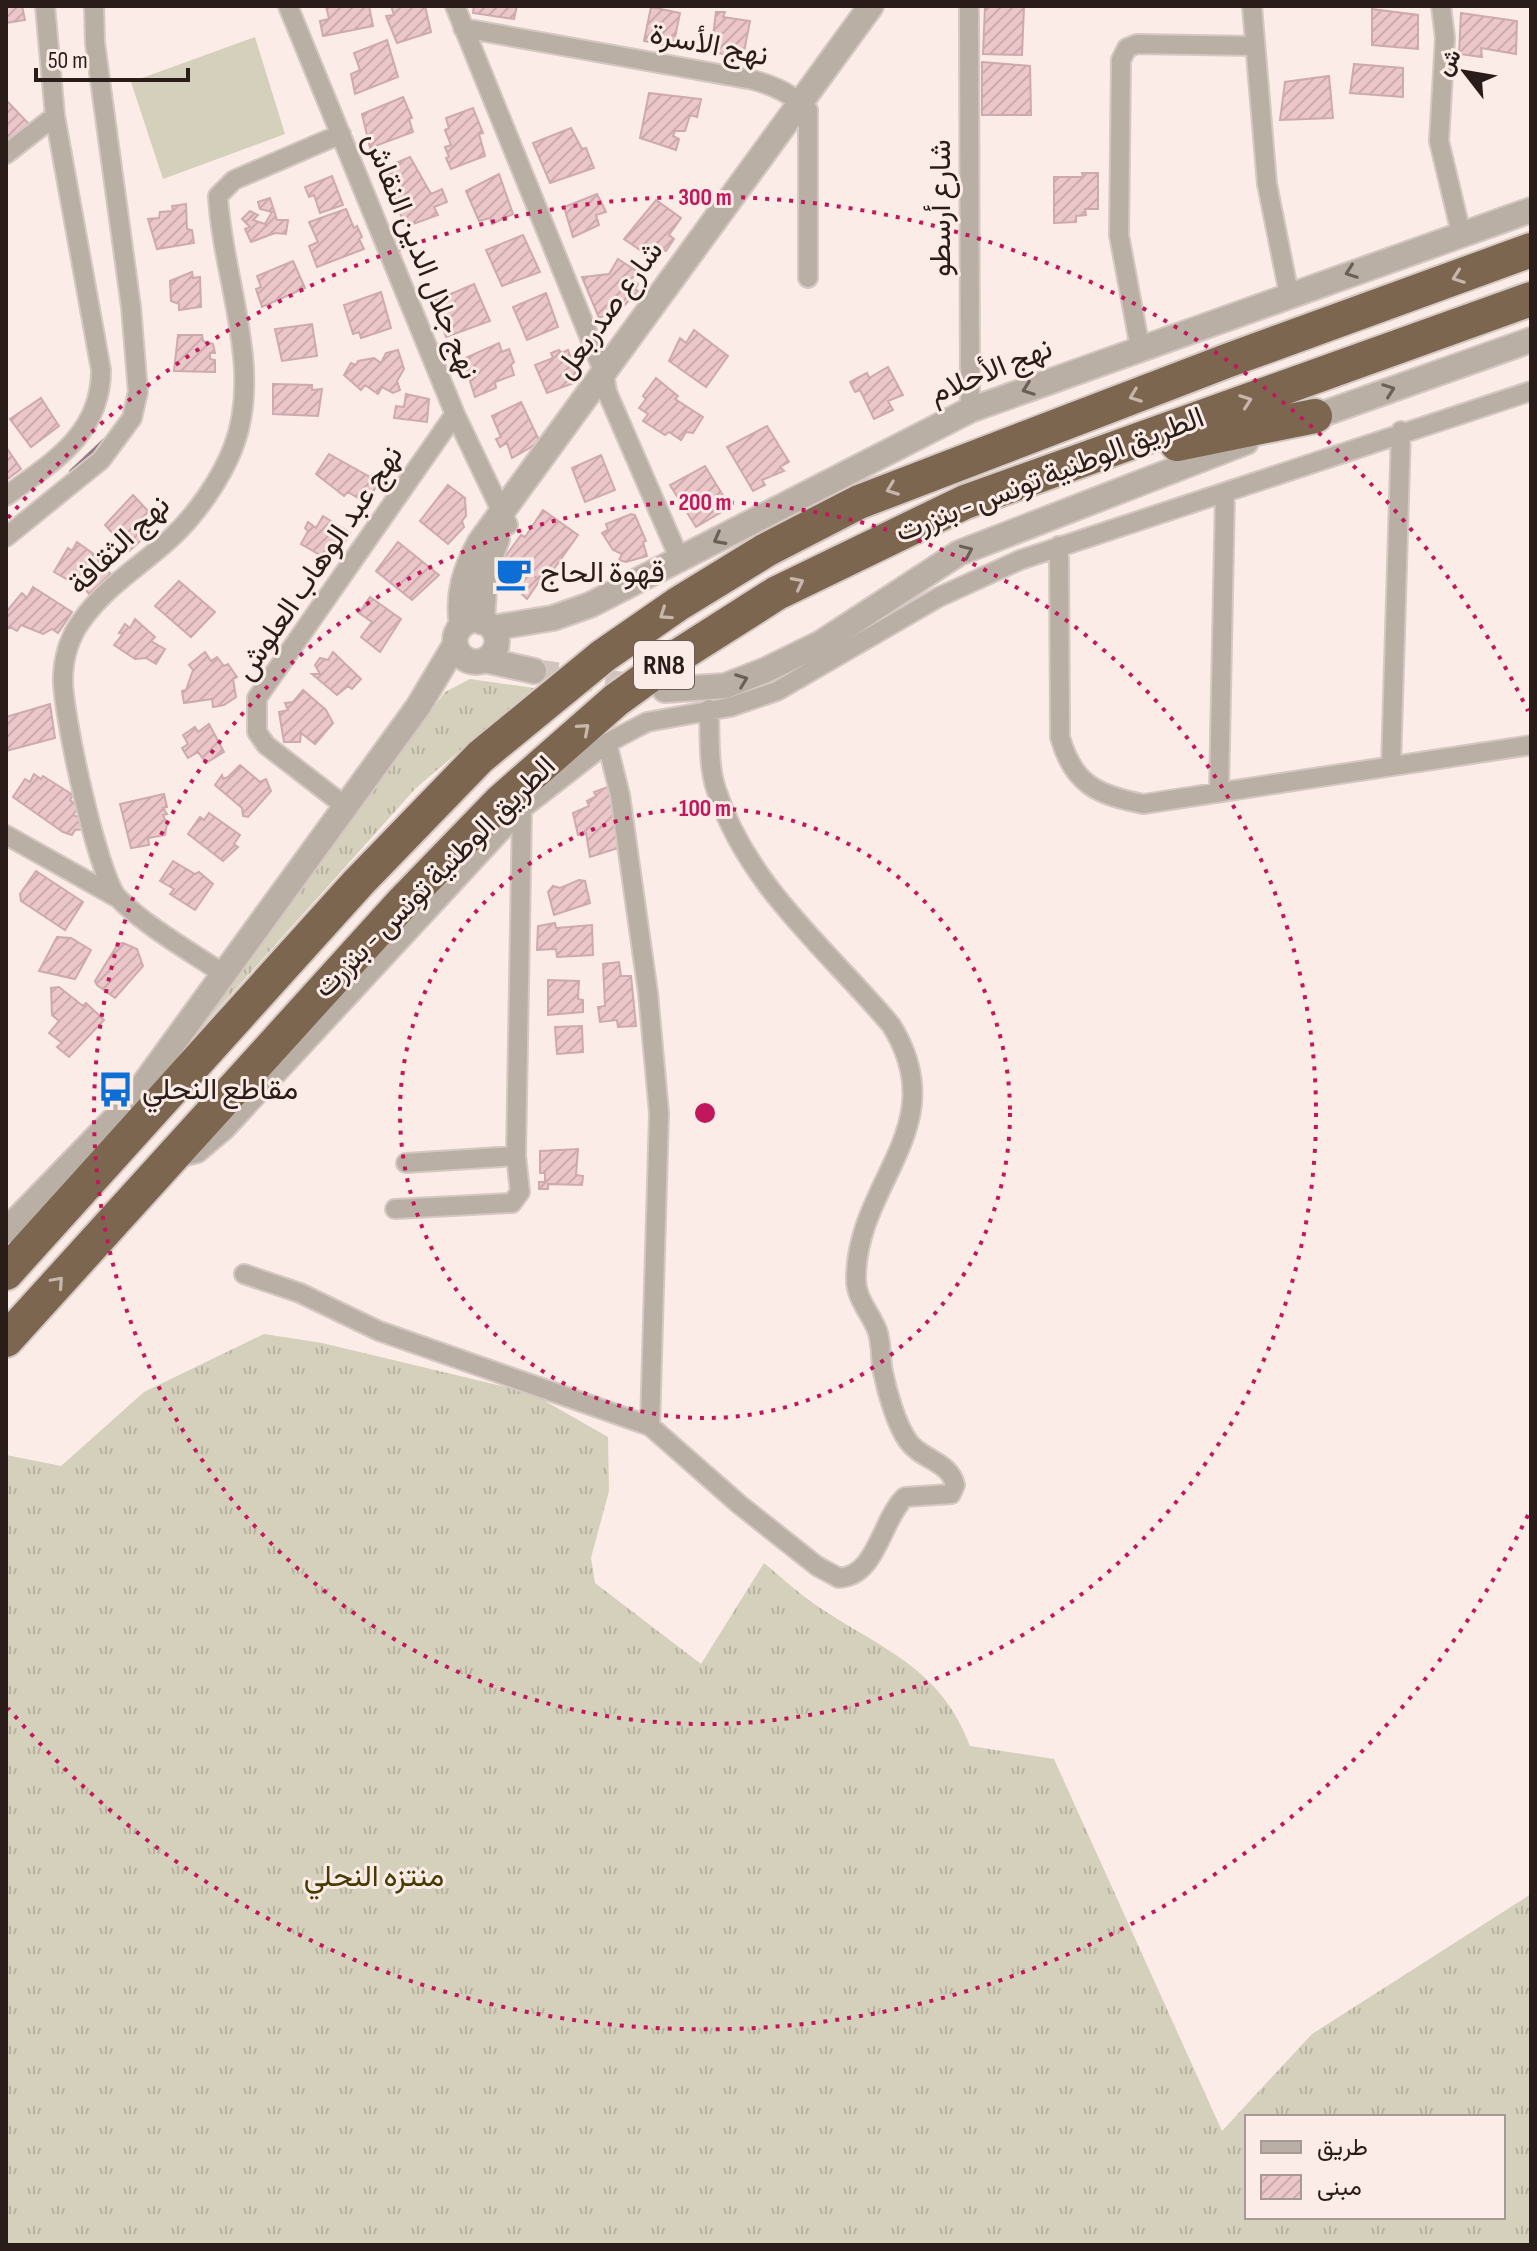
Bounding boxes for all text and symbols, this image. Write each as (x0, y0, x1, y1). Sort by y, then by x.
street label: نهج الأسرة (647, 16, 771, 75)
scale bar (36, 32, 188, 82)
north arrow (1425, 32, 1505, 112)
text: ش (1431, 44, 1468, 81)
text: 50 m (48, 46, 88, 75)
street label: نهج جلال الدين النقاش (354, 127, 487, 385)
street label: شارع أرسطو (923, 139, 960, 277)
text: 300 m (678, 183, 732, 212)
street label: شارع صدربعل (547, 234, 672, 387)
one-way arrow (1345, 262, 1359, 279)
one-way arrow (1452, 267, 1466, 284)
street label: نهج الأحلام (924, 330, 1058, 413)
one-way arrow (1022, 379, 1036, 396)
one-way arrow (1381, 383, 1395, 399)
one-way arrow (1129, 386, 1143, 403)
one-way arrow (1238, 394, 1252, 411)
street label: الطريق الوطنية تونس - بنزرت (891, 400, 1209, 550)
street label: نهج عبد الوهاب العلوش (227, 439, 412, 688)
one-way arrow (886, 479, 900, 496)
street label: نهج الثقافة (60, 488, 178, 603)
text: 200 m (678, 488, 732, 517)
one-way arrow (713, 530, 727, 545)
one-way arrow (958, 545, 973, 561)
cafe icon: قهوة الحاج (495, 554, 533, 592)
place label: قهوة الحاج (540, 555, 665, 592)
one-way arrow (790, 577, 805, 592)
one-way arrow (659, 604, 673, 619)
road number: RN8 (634, 641, 694, 689)
one-way arrow (734, 673, 748, 690)
one-way arrow (574, 724, 589, 738)
street label: الطريق الوطنية تونس - بنزرت (306, 748, 564, 1006)
text: 100 m (679, 794, 731, 823)
bus stop icon: مقاطع النحلي (97, 1071, 135, 1109)
place label: مقاطع النحلي (142, 1072, 298, 1113)
centre of rings (691, 1099, 719, 1127)
one-way arrow (48, 1277, 63, 1292)
park label: منتزه النحلي (304, 1859, 444, 1900)
legend (1245, 2115, 1505, 2219)
text: طريق (1317, 2133, 1368, 2162)
text: مبنى (1317, 2173, 1362, 2202)

